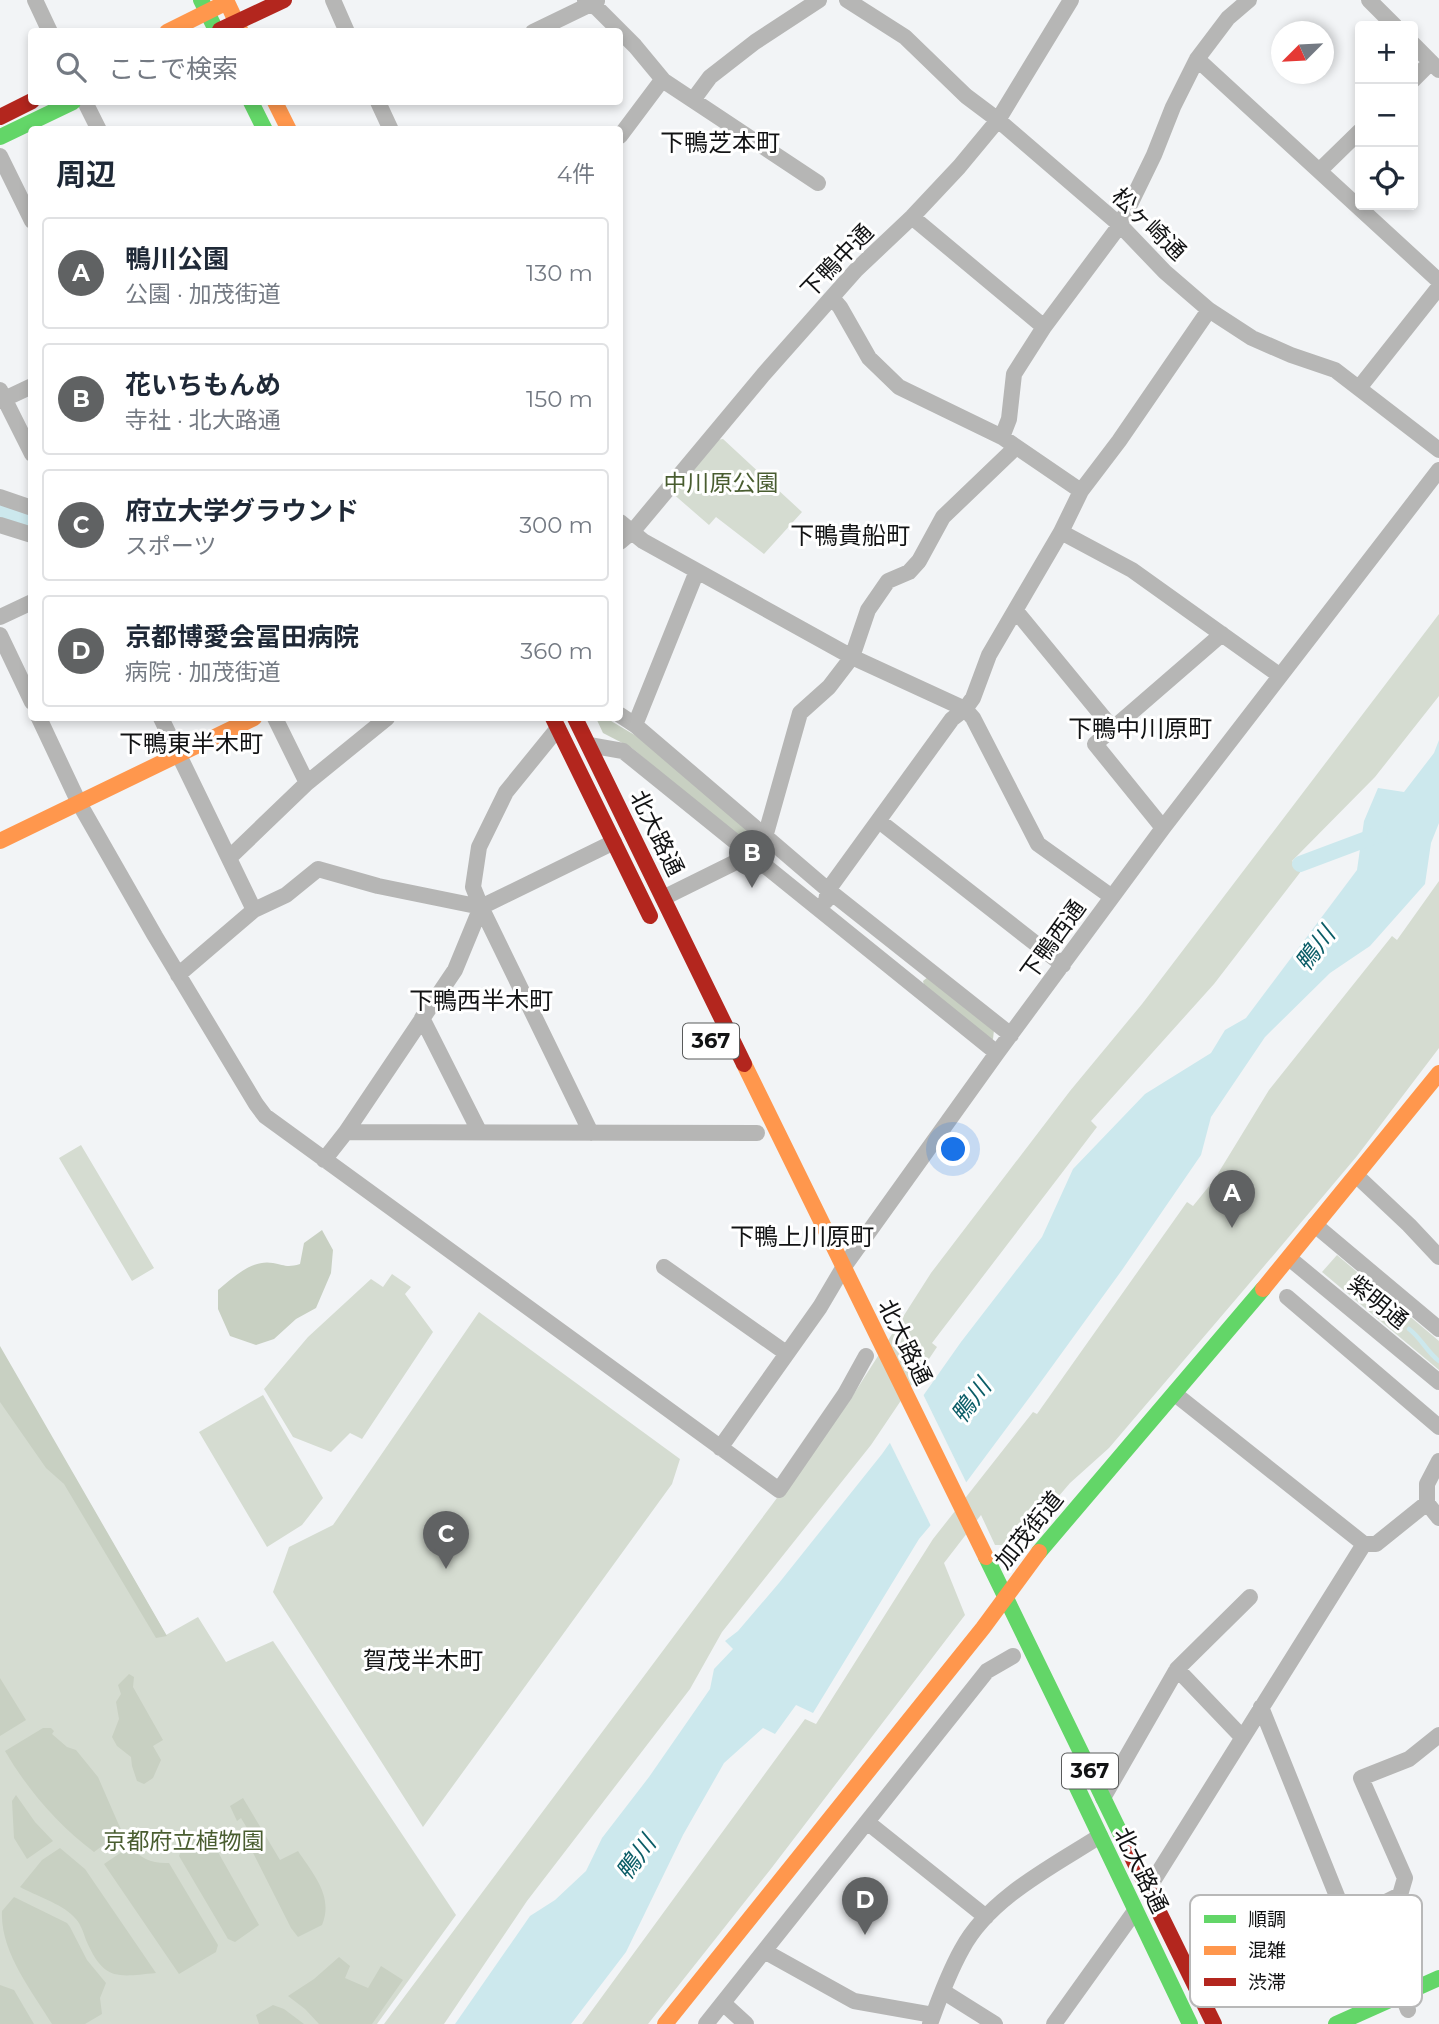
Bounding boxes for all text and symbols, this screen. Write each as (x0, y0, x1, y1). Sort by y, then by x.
north arrow (1271, 21, 1334, 84)
map controls (1355, 21, 1418, 210)
button: + (1355, 21, 1418, 84)
search box (28, 28, 623, 105)
icon: search (52, 48, 90, 86)
text: ここで検索 (108, 53, 238, 85)
button: − (1355, 84, 1418, 147)
district label: 下鴨芝本町 (660, 128, 780, 157)
button: locate (1355, 147, 1418, 210)
text: 周辺 (56, 156, 116, 193)
text: 4件 (557, 160, 595, 188)
street label: 松ヶ崎通 (1106, 182, 1192, 266)
street label: 下鴨中通 (795, 218, 879, 304)
text: 鴨川公園 (125, 243, 229, 275)
text: A (72, 259, 90, 287)
text: 130 m (526, 259, 593, 287)
text: 公園 · 加茂街道 (125, 280, 281, 308)
text: 花いちもんめ (125, 369, 281, 401)
text: B (72, 385, 90, 413)
text: 150 m (526, 385, 593, 413)
text: 寺社 · 北大路通 (125, 406, 281, 434)
park label: 中川原公園 (664, 469, 779, 497)
text: 府立大学グラウンド (125, 495, 359, 527)
text: C (73, 511, 89, 539)
text: 300 m (519, 511, 593, 539)
district label: 下鴨貴船町 (790, 521, 910, 550)
text: スポーツ (125, 532, 217, 560)
text: 京都博愛会冨田病院 (125, 621, 359, 653)
text: D (72, 637, 91, 665)
text: 360 m (520, 637, 593, 665)
text: 病院 · 加茂街道 (125, 658, 281, 686)
district label: 下鴨中川原町 (1068, 714, 1212, 743)
district label: 下鴨東半木町 (119, 729, 263, 758)
street label: 北大路通 (624, 786, 690, 880)
pin: B (729, 830, 775, 888)
street label: 下鴨西通 (1015, 895, 1091, 985)
water label: 鴨川 (1289, 918, 1342, 977)
district label: 下鴨西半木町 (409, 986, 553, 1015)
road number: 367 (683, 1024, 739, 1058)
your location (936, 1132, 970, 1166)
pin: A (1209, 1170, 1255, 1228)
district label: 下鴨上川原町 (730, 1222, 874, 1251)
street label: 紫明通 (1342, 1269, 1414, 1335)
street label: 北大路通 (872, 1295, 938, 1389)
water label: 鴨川 (945, 1370, 998, 1429)
street label: 加茂街道 (989, 1485, 1069, 1575)
pin: C (423, 1511, 469, 1569)
district label: 賀茂半木町 (363, 1646, 483, 1675)
road number: 367 (1062, 1754, 1118, 1788)
street label: 北大路通 (1108, 1823, 1174, 1917)
park label: 京都府立植物園 (104, 1827, 265, 1855)
water label: 鴨川 (610, 1827, 663, 1886)
pin: D (842, 1877, 888, 1935)
legend (1190, 1895, 1422, 2007)
text: 順調 (1248, 1908, 1286, 1931)
text: 混雑 (1248, 1939, 1286, 1962)
text: 渋滞 (1248, 1971, 1286, 1994)

